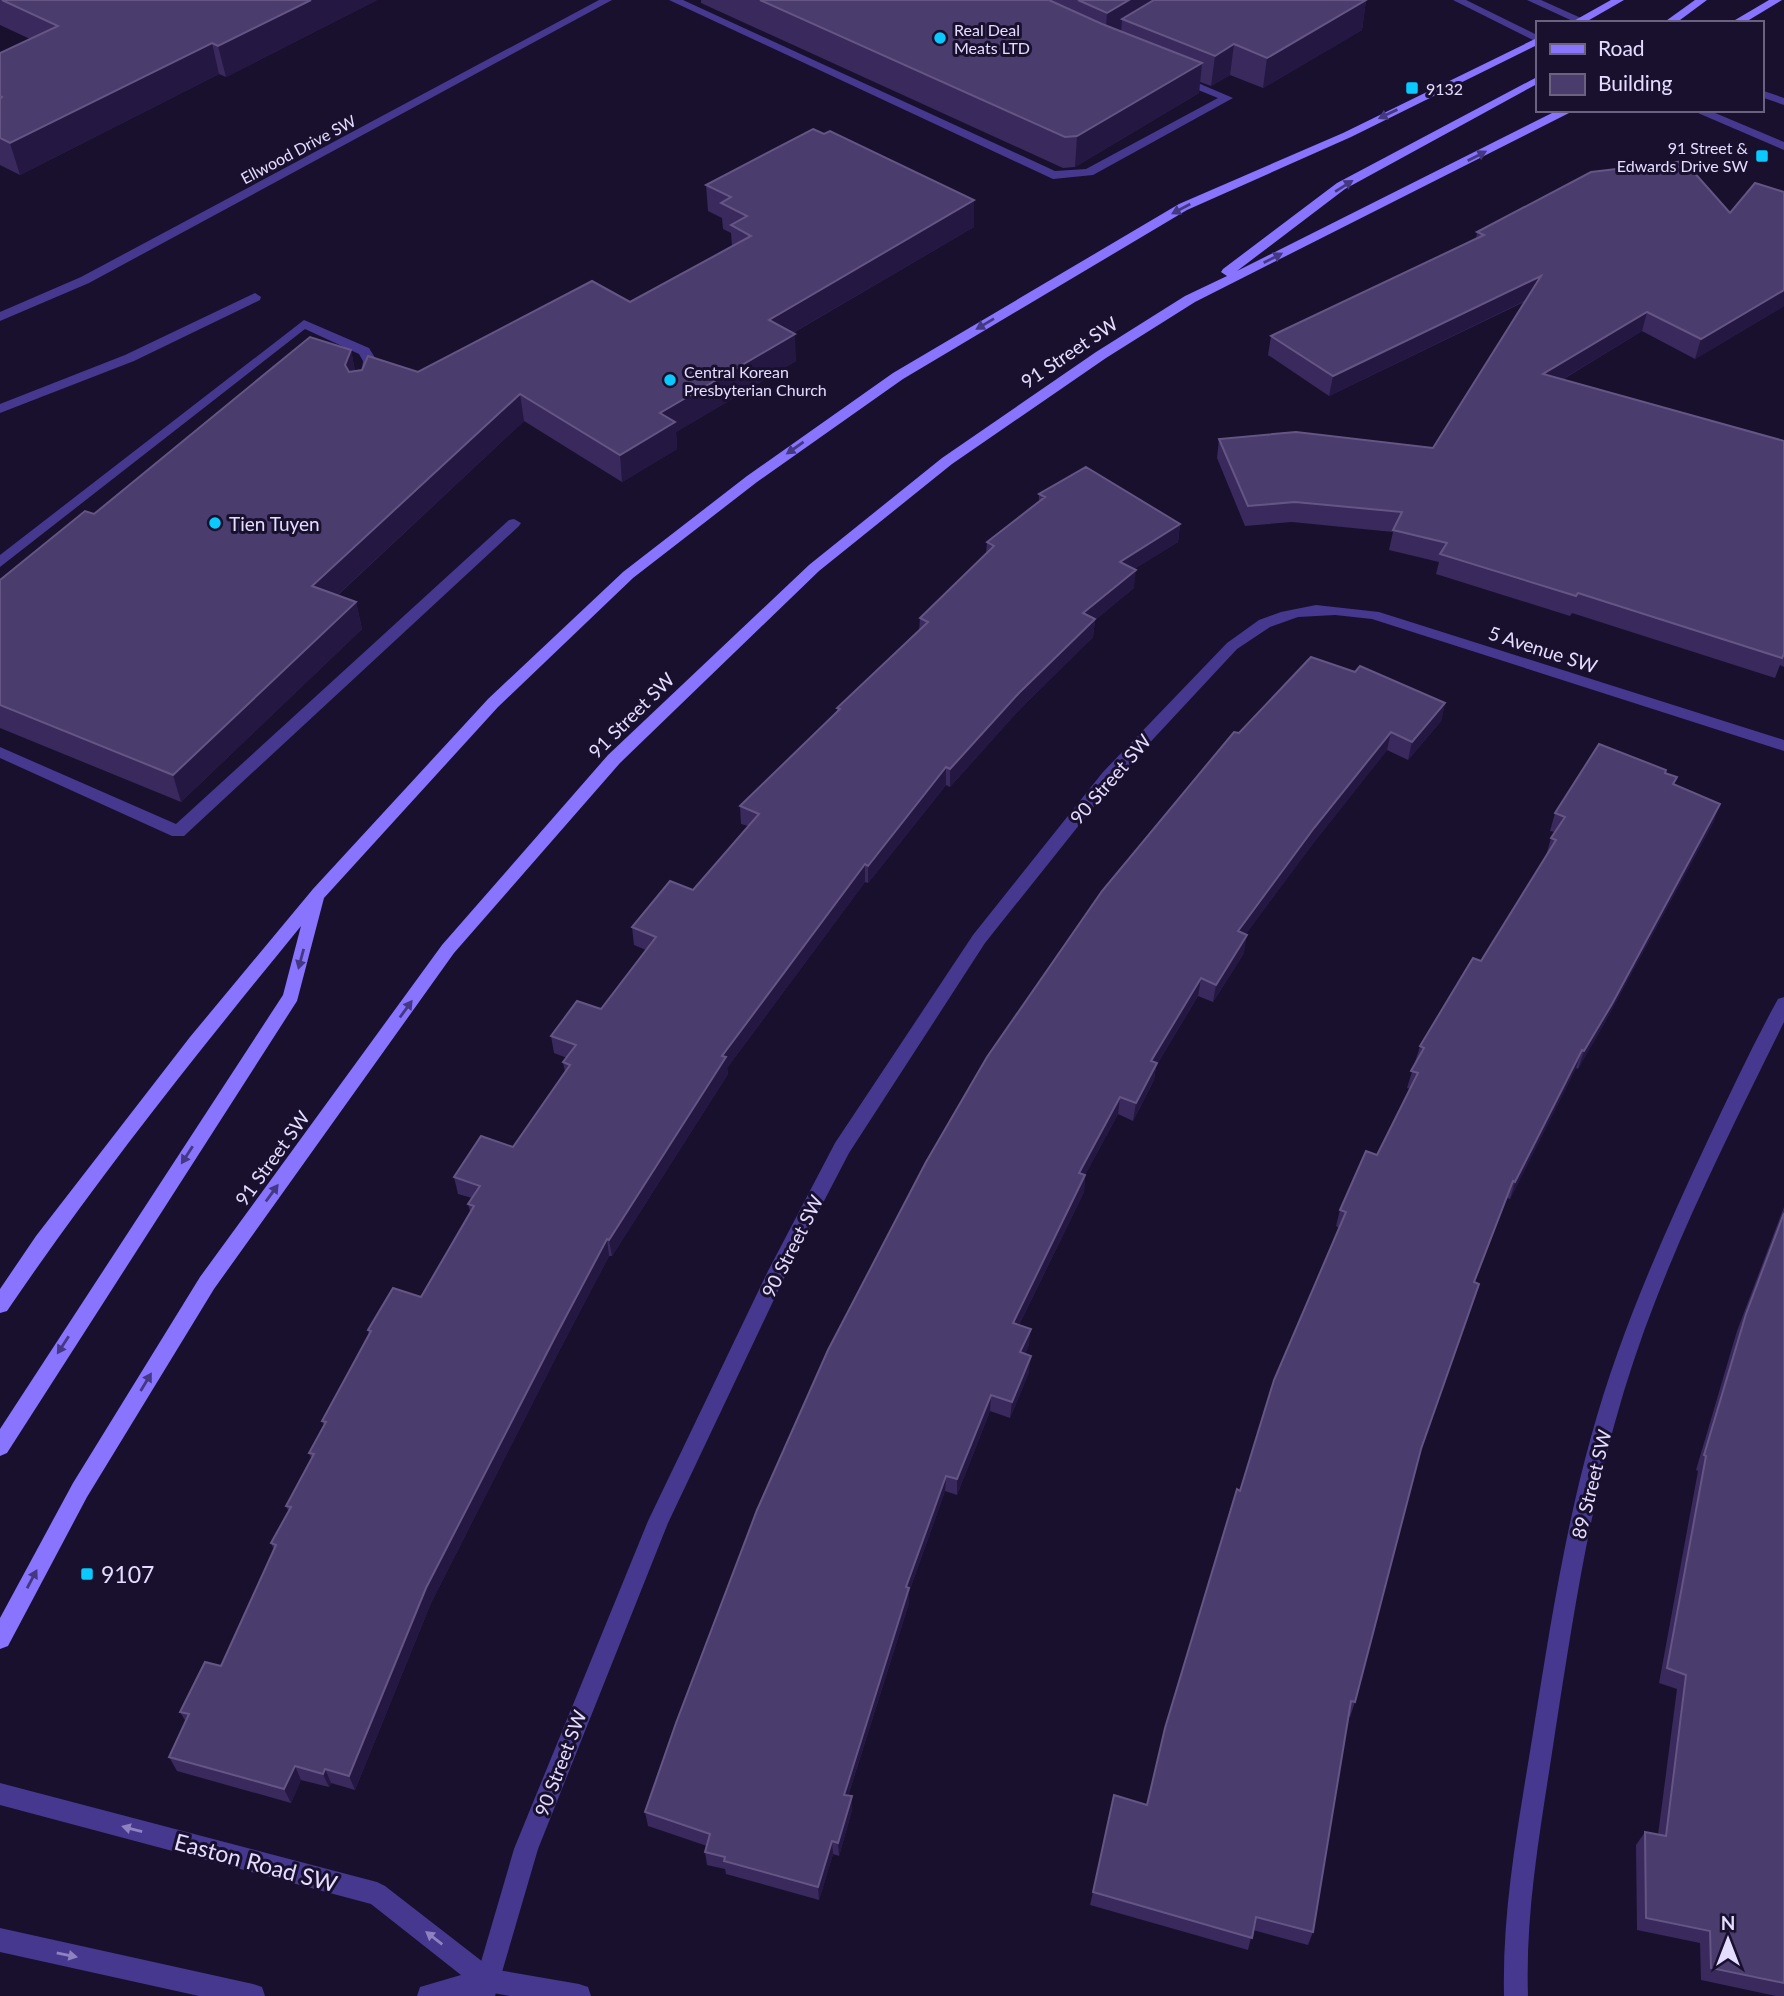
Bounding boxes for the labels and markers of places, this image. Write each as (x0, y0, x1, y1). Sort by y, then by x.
place label: Real Deal Meats LTD (954, 20, 1030, 57)
marker: Real Deal Meats LTD (932, 30, 948, 46)
place label: 9132 (1426, 79, 1463, 98)
marker: 9132 (1404, 80, 1420, 96)
place label: 91 Street & Edwards Drive SW (1617, 138, 1749, 175)
marker: 91 Street & Edwards Drive SW (1754, 148, 1770, 164)
place label: Central Korean Presbyterian Church (684, 362, 827, 399)
marker: Central Korean Presbyterian Church (662, 372, 678, 388)
place label: Tien Tuyen (229, 512, 320, 535)
marker: Tien Tuyen (207, 515, 223, 531)
place label: 9107 (101, 1560, 154, 1588)
marker: 9107 (79, 1566, 95, 1582)

